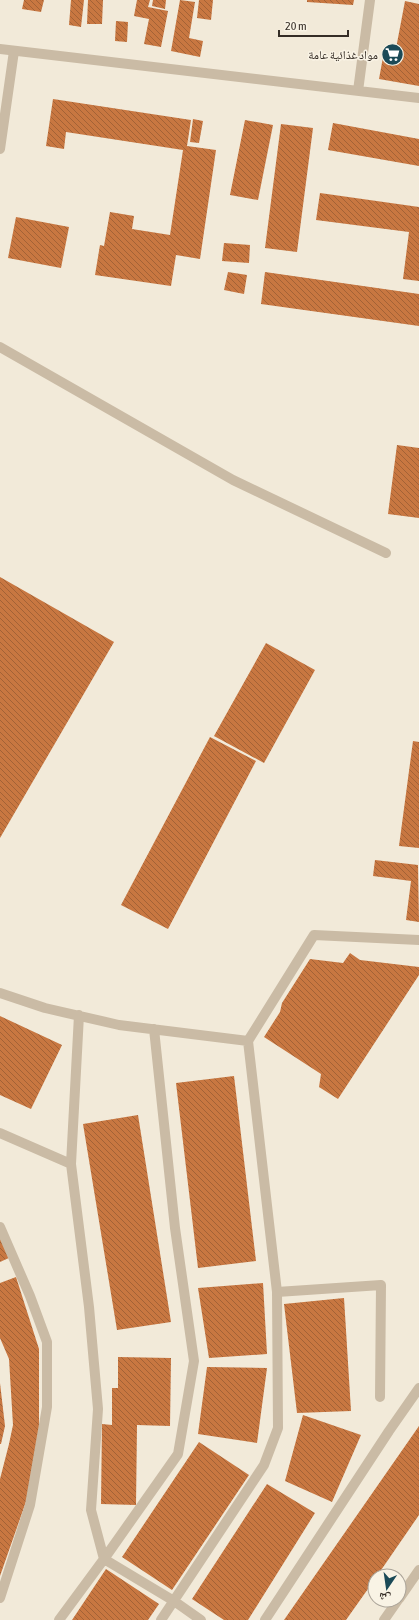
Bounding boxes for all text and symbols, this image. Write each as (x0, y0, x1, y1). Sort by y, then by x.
scale bar (279, 12, 348, 38)
text: 20 m (285, 19, 307, 33)
supermarket icon: مواد غذائية عامة (380, 42, 406, 68)
place label: مواد غذائية عامة (308, 48, 378, 62)
north arrow (367, 1568, 407, 1608)
text: ش (377, 1589, 392, 1605)

